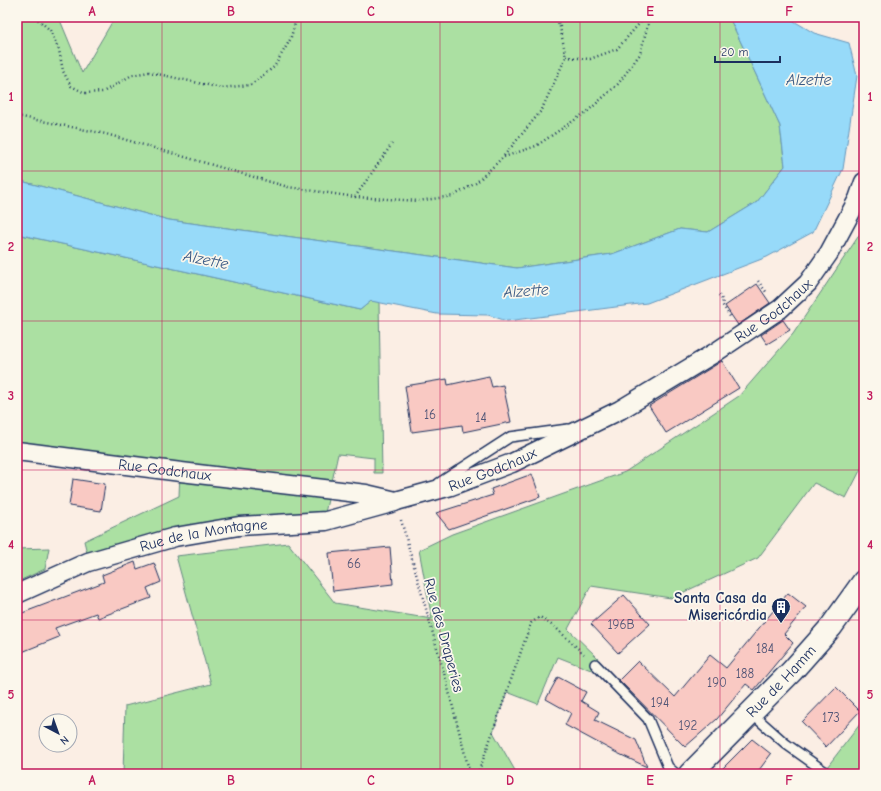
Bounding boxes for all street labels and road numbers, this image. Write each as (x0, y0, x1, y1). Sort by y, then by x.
street label: Rue Godchaux (731, 274, 817, 346)
street label: Rue Godchaux (446, 443, 540, 495)
street label: Rue Godchaux (117, 455, 213, 485)
street label: Rue de la Montagne (138, 515, 269, 556)
street label: Rue des Draperies (420, 576, 468, 694)
street label: Rue de Hamm (742, 641, 820, 721)

